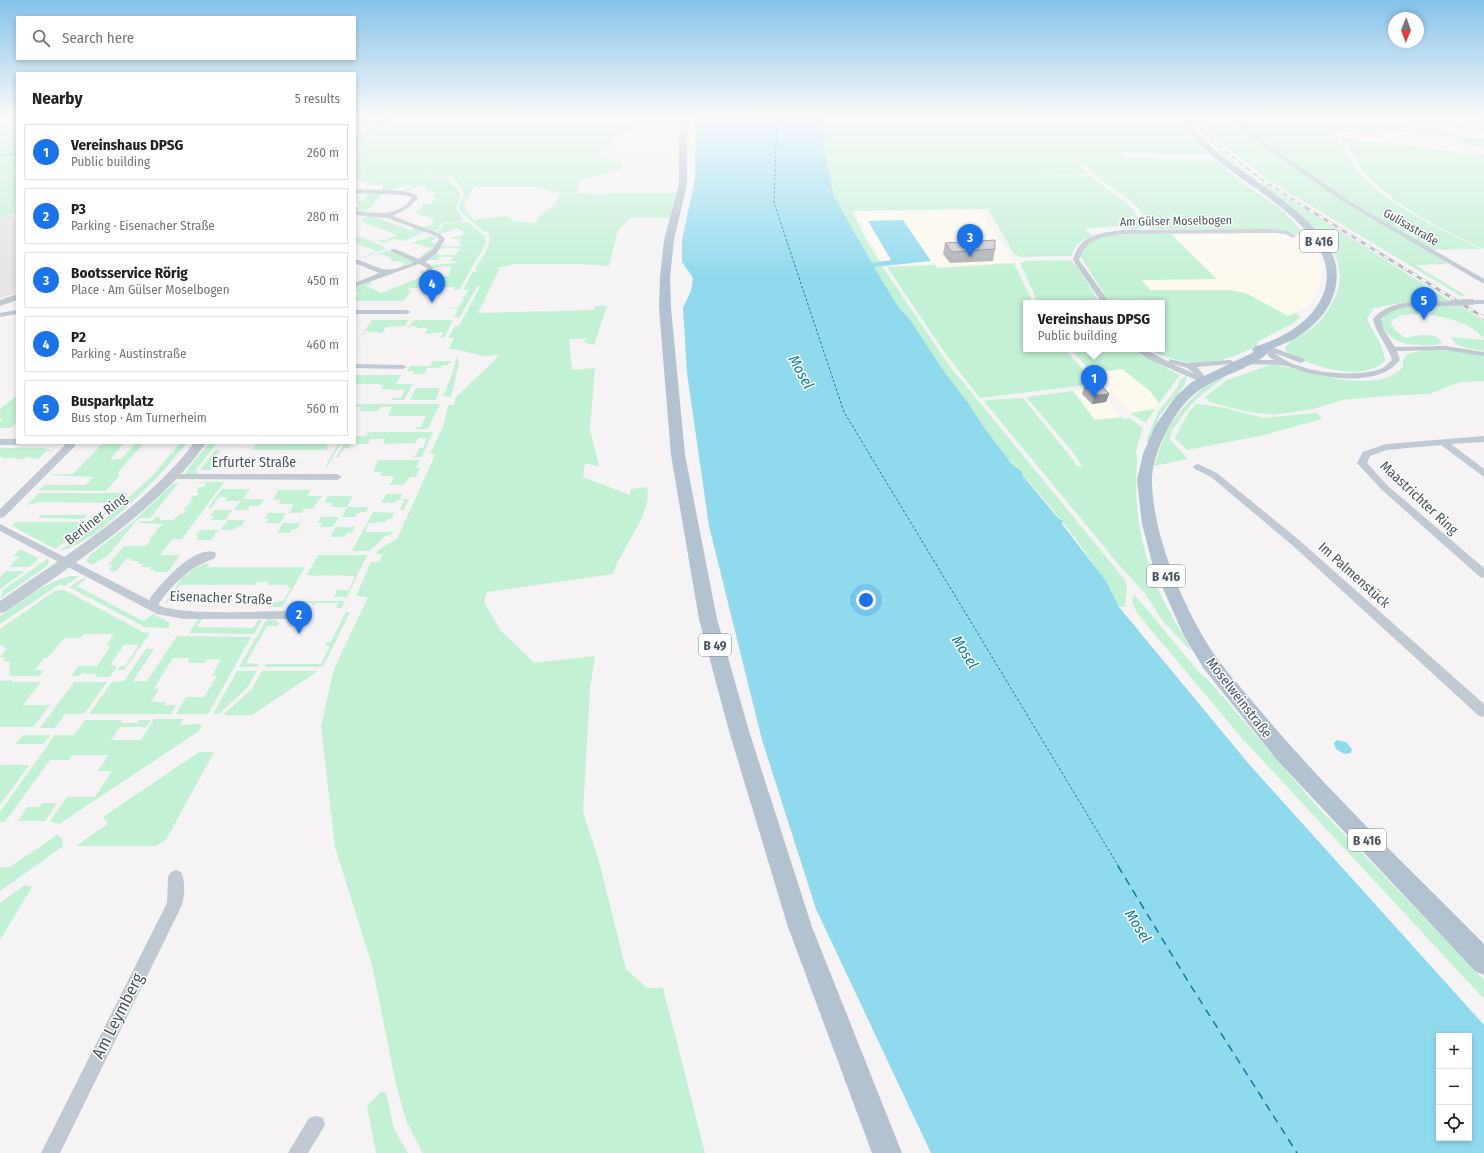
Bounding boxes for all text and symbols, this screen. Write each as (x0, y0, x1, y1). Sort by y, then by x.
north arrow (1388, 12, 1424, 48)
search box (16, 16, 356, 60)
icon: search (30, 27, 52, 49)
text: Search here (62, 29, 134, 47)
text: Nearby (32, 88, 83, 109)
text: 5 results (295, 91, 340, 106)
text: Vereinshaus DPSG (71, 136, 183, 154)
text: 1 (43, 145, 49, 160)
text: 260 m (307, 145, 339, 160)
text: Public building (71, 154, 150, 169)
text: P3 (71, 200, 86, 218)
street label: Gulisastraße (1381, 206, 1441, 248)
text: 2 (43, 209, 49, 224)
text: 280 m (307, 209, 339, 224)
street label: Am Gülser Moselbogen (1120, 213, 1232, 229)
text: Parking · Eisenacher Straße (71, 218, 215, 233)
pin: 3 (957, 224, 983, 257)
road number: B 416 (1300, 230, 1338, 252)
text: Bootsservice Rörig (71, 264, 188, 282)
pin: 4 (419, 270, 445, 303)
text: 3 (43, 273, 49, 288)
text: 450 m (307, 273, 339, 288)
text: Place · Am Gülser Moselbogen (71, 282, 230, 297)
pin: 5 (1411, 287, 1437, 320)
popup (1023, 300, 1165, 352)
text: Vereinshaus DPSG (1038, 310, 1150, 328)
text: P2 (71, 328, 86, 346)
text: Public building (1038, 328, 1117, 343)
text: 4 (43, 337, 49, 352)
text: 460 m (306, 337, 339, 352)
text: Parking · Austinstraße (71, 346, 186, 361)
water label: Mosel (784, 352, 818, 392)
pin: 1 (1081, 365, 1107, 398)
text: Busparkplatz (71, 392, 154, 410)
text: 5 (43, 401, 49, 416)
text: 560 m (307, 401, 339, 416)
text: Bus stop · Am Turnerheim (71, 410, 207, 425)
street label: Erfurter Straße (212, 454, 296, 471)
street label: Maastrichter Ring (1376, 458, 1462, 539)
street label: Berliner Ring (61, 489, 131, 549)
street label: Im Palmenstück (1315, 539, 1394, 612)
road number: B 416 (1147, 565, 1185, 587)
street label: Eisenacher Straße (169, 588, 273, 608)
your location (856, 590, 876, 610)
pin: 2 (286, 601, 312, 634)
water label: Mosel (948, 632, 982, 672)
road number: B 49 (699, 634, 731, 656)
street label: Moselweinstraße (1202, 654, 1276, 742)
road number: B 416 (1348, 829, 1386, 851)
water label: Mosel (1121, 906, 1155, 946)
street label: Am Leymberg (87, 970, 149, 1062)
map controls (1436, 1033, 1472, 1141)
button: + (1436, 1033, 1472, 1069)
button: − (1436, 1069, 1472, 1105)
button: locate (1436, 1105, 1472, 1141)

